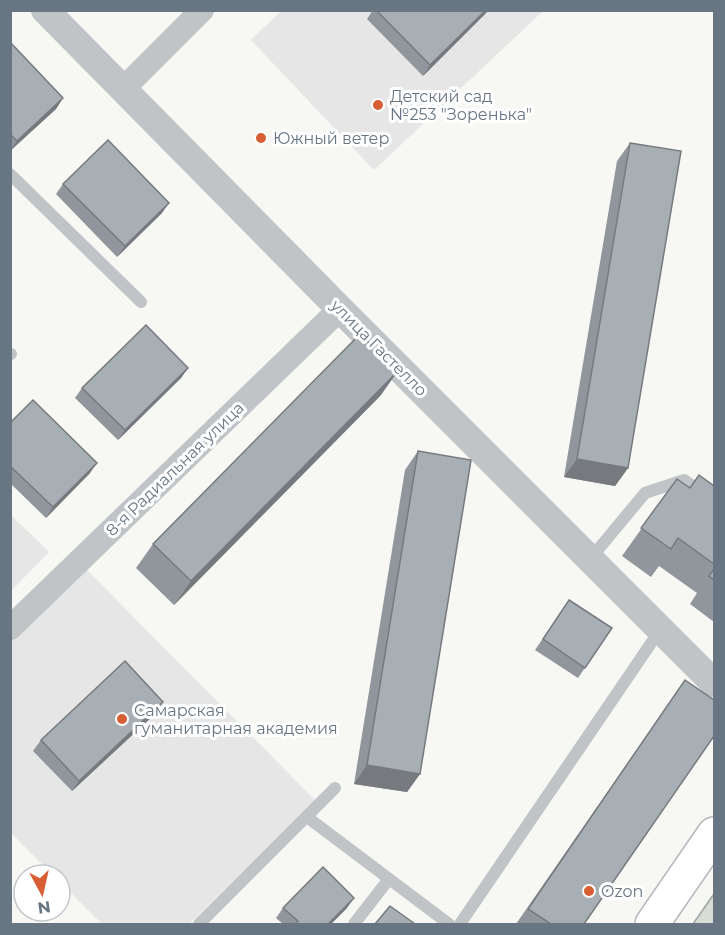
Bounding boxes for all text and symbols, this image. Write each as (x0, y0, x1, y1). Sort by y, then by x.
place label: Детский сад №253 "Зоренька" (390, 87, 532, 124)
marker: Детский сад №253 "Зоренька" (371, 98, 385, 112)
place label: Южный ветер (273, 129, 389, 148)
marker: Южный ветер (254, 131, 268, 145)
street label: улица Гастелло (326, 295, 431, 400)
street label: 8-я Радиальная улица (102, 398, 248, 540)
place label: Самарская гуманитарная академия (134, 701, 338, 738)
marker: Самарская гуманитарная академия (115, 712, 129, 726)
north arrow (12, 863, 72, 923)
place label: Ozon (601, 882, 643, 901)
marker: Ozon (582, 884, 596, 898)
text: N (36, 897, 52, 918)

